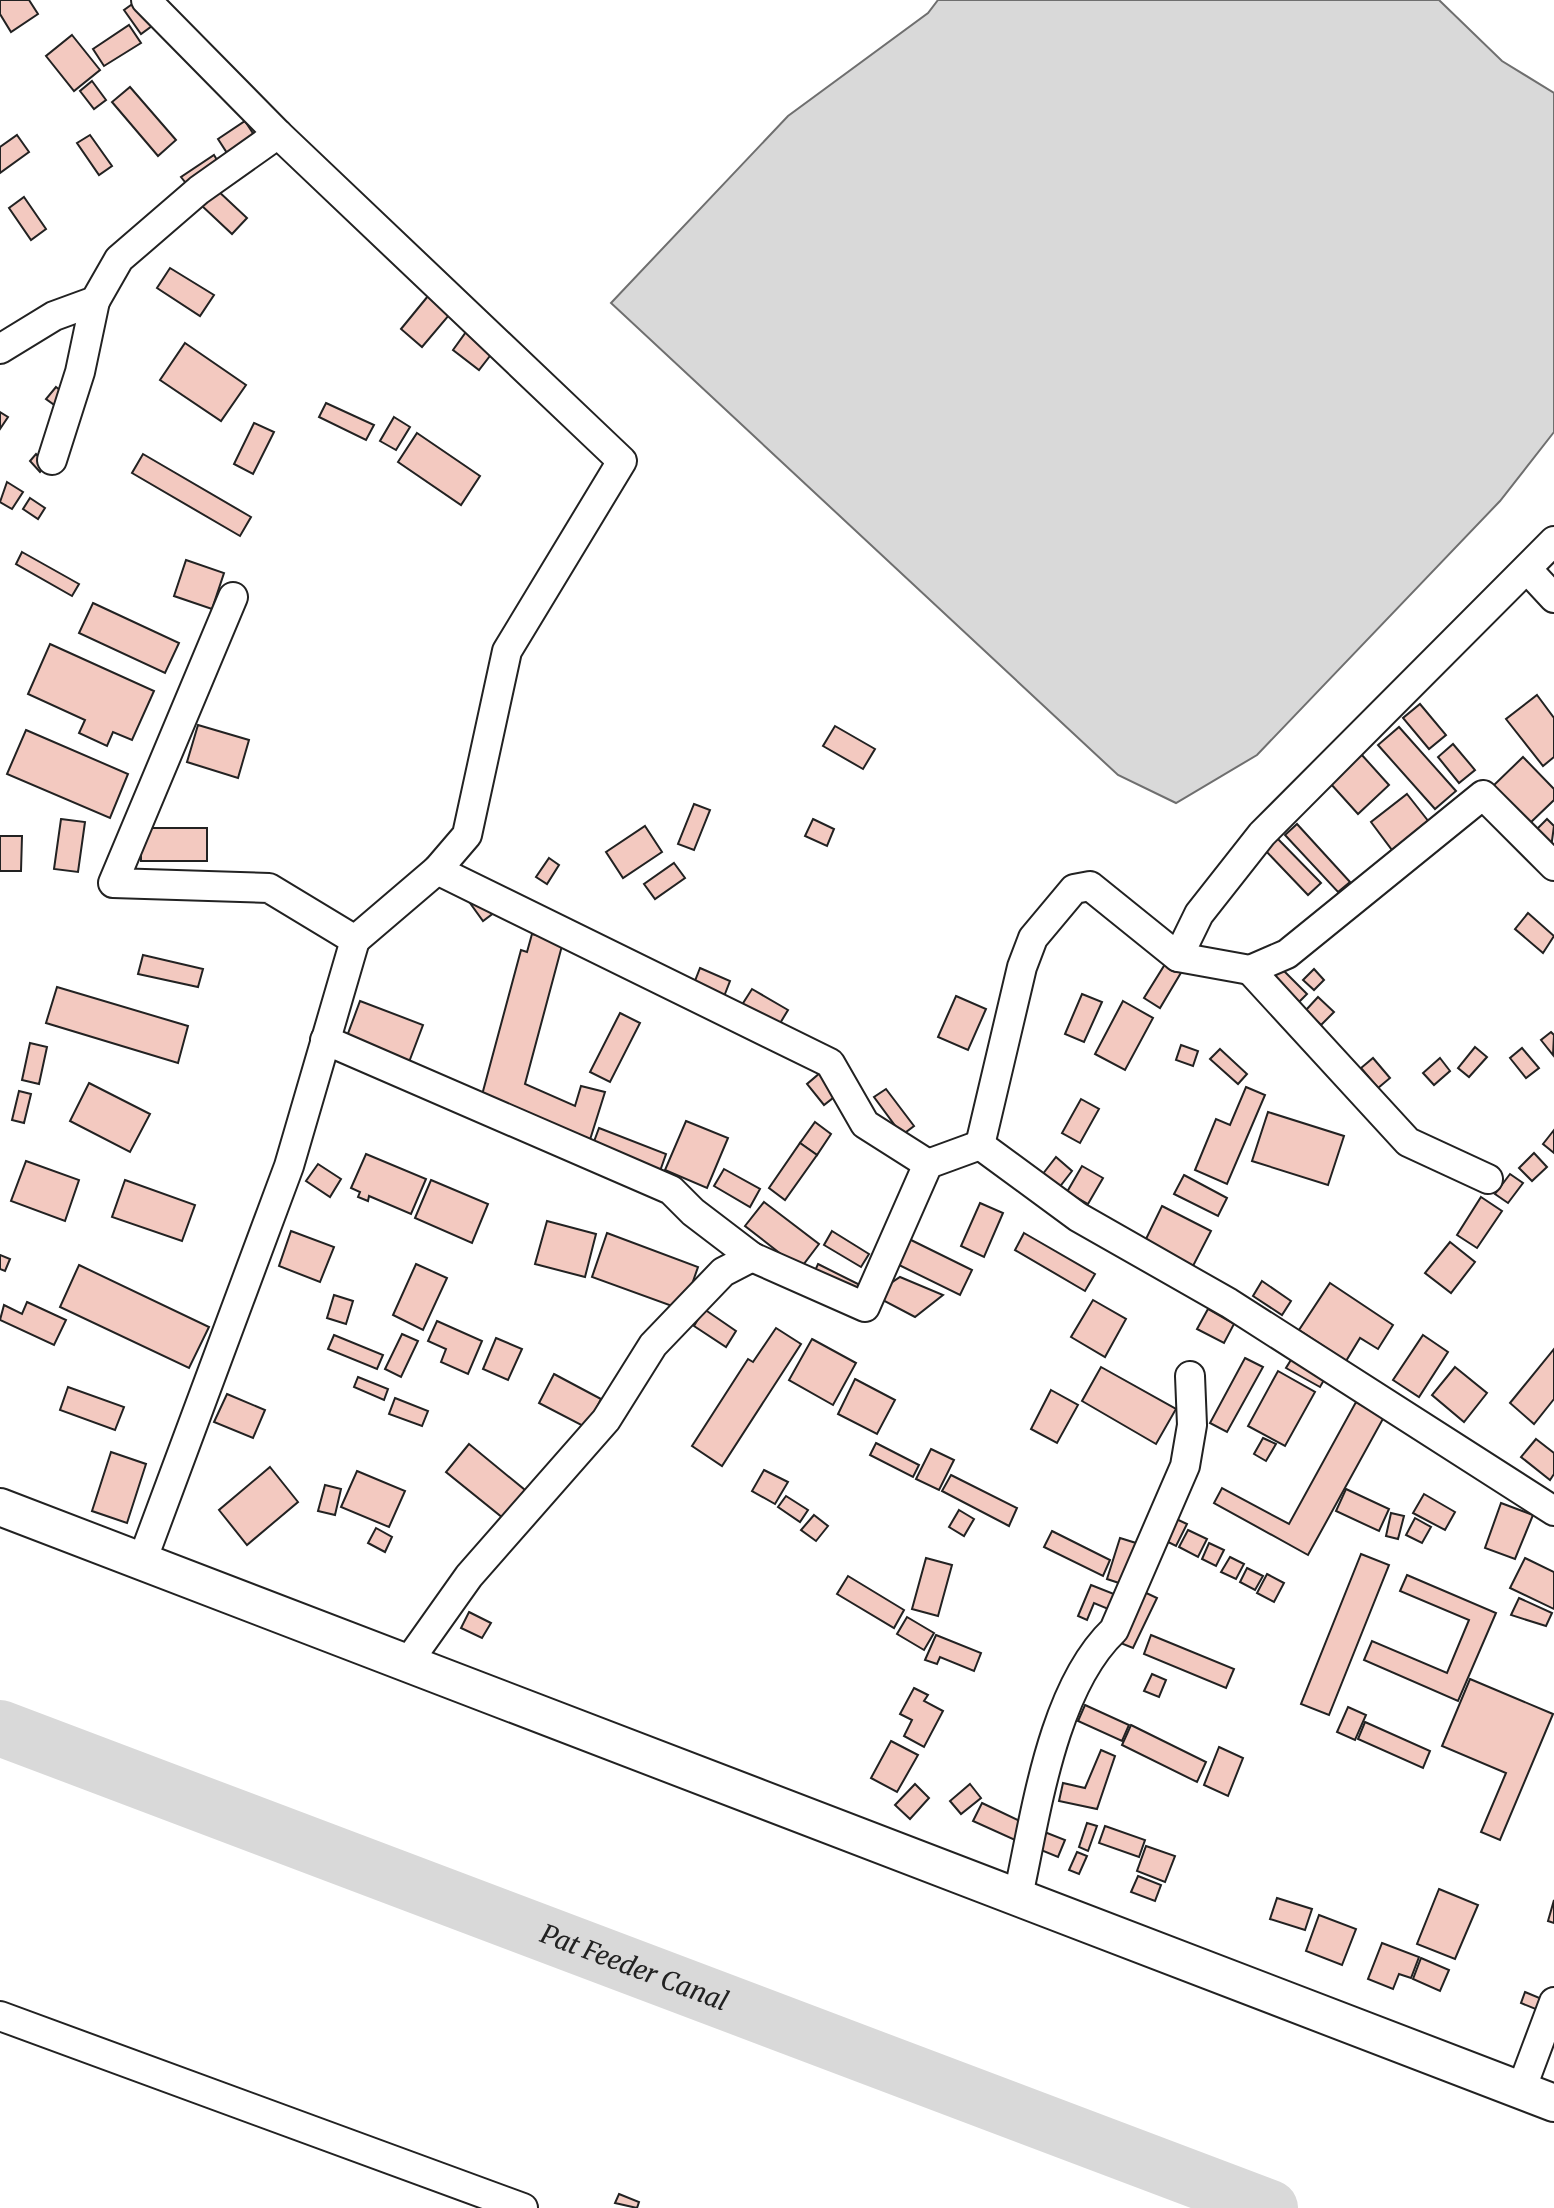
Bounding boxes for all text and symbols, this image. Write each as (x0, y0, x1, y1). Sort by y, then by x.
water label: Pat Feeder Canal (536, 1917, 733, 2018)

